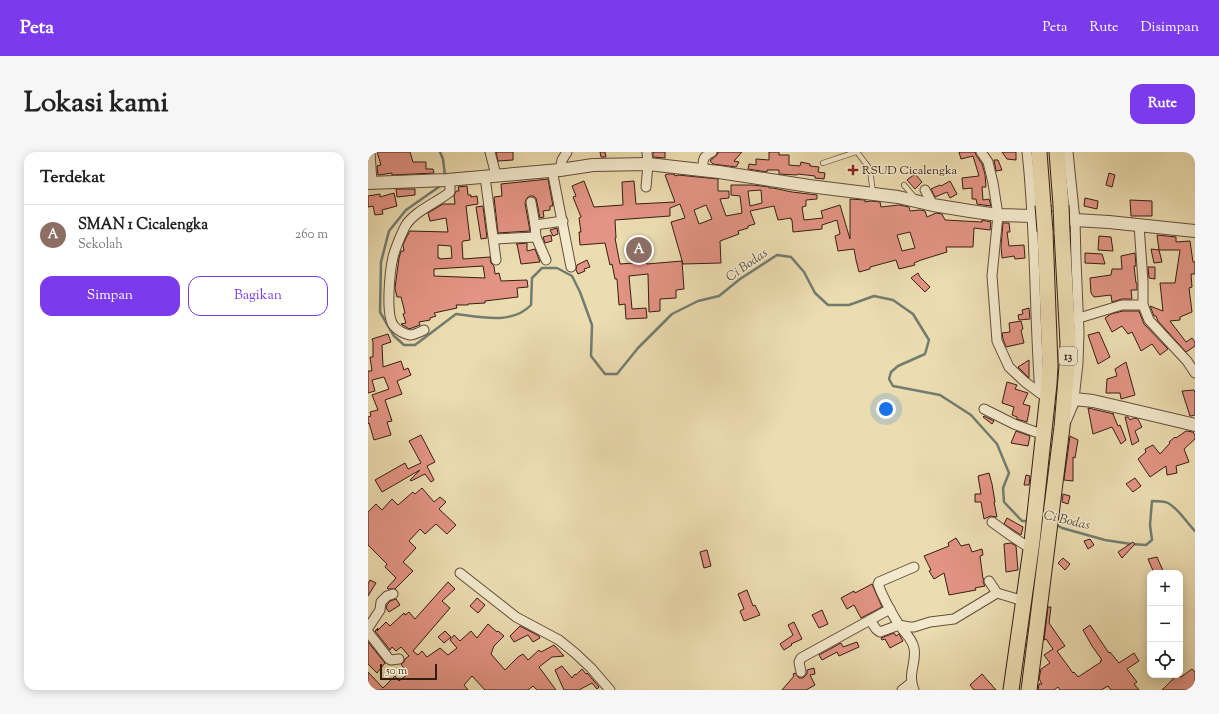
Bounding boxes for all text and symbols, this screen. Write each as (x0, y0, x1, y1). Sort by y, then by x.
text: Peta (20, 15, 54, 42)
text: Peta (1042, 18, 1067, 38)
text: Rute (1089, 18, 1119, 38)
text: Disimpan (1141, 18, 1199, 38)
text: Lokasi kami (24, 84, 168, 124)
button: Rute (1130, 84, 1195, 124)
place label: RSUD Cicalengka (862, 162, 957, 180)
marker: RSUD Cicalengka (847, 164, 859, 176)
text: Terdekat (40, 166, 105, 190)
text: SMAN 1 Cicalengka (78, 215, 208, 236)
text: A (48, 226, 58, 244)
text: 260 m (295, 226, 328, 244)
pin: A (626, 235, 652, 265)
text: Sekolah (78, 236, 123, 254)
water label: Ci Bodas (723, 245, 772, 287)
button: Simpan (40, 276, 180, 316)
button: Bagikan (188, 276, 328, 316)
road number: 13 (1059, 347, 1077, 365)
your location (876, 399, 896, 419)
water label: Ci Bodas (1042, 507, 1092, 535)
map controls (1147, 570, 1183, 678)
button: + (1147, 570, 1183, 606)
button: − (1147, 606, 1183, 642)
button: locate (1147, 642, 1183, 678)
scale bar (380, 662, 437, 681)
text: 50 m (386, 663, 407, 679)

